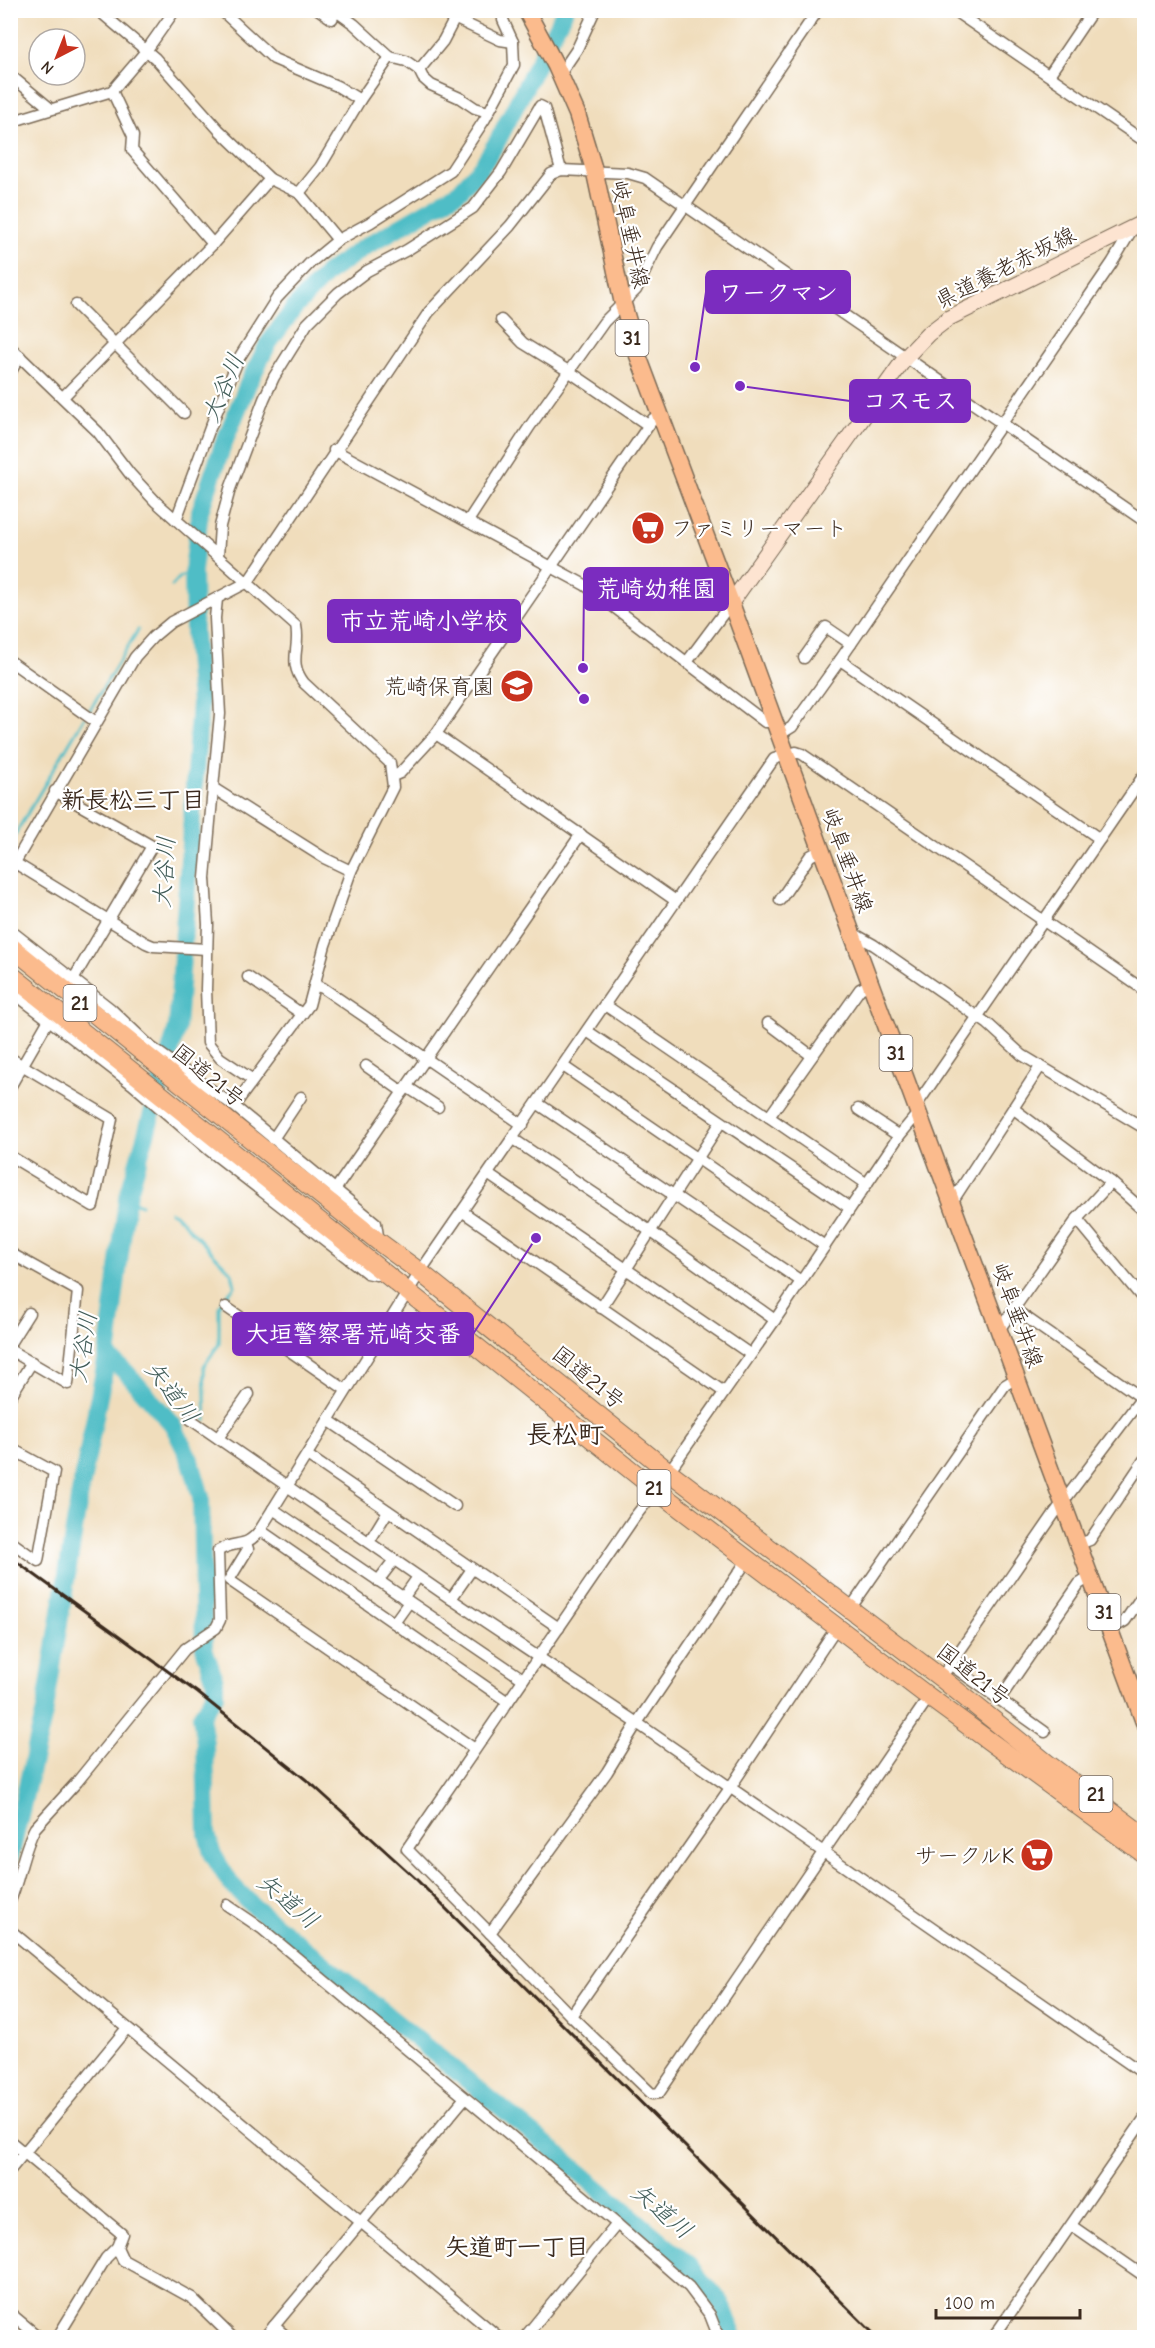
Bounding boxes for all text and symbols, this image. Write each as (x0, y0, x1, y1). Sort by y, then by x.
north arrow (27, 27, 87, 87)
text: N (38, 57, 58, 78)
street label: 岐阜垂井線 (606, 178, 654, 291)
street label: 県道養老赤坂線 (931, 221, 1080, 314)
callout: ワークマン (706, 271, 850, 313)
text: ワークマン (718, 279, 838, 307)
road number: 31 (616, 320, 648, 356)
water label: 大谷川 (196, 349, 250, 427)
callout: コスモス (850, 380, 970, 422)
text: コスモス (862, 387, 958, 415)
supermarket icon: ファミリーマート (630, 510, 666, 546)
place label: ファミリーマート (671, 516, 847, 542)
callout: 荒崎幼稚園 (584, 568, 728, 610)
text: 荒崎幼稚園 (596, 575, 716, 603)
callout: 市立荒崎小学校 (328, 600, 520, 642)
text: 市立荒崎小学校 (340, 607, 508, 635)
school or university icon: 荒崎保育園 (499, 668, 535, 704)
place label: 荒崎保育園 (384, 674, 494, 700)
district label: 新長松三丁目 (61, 786, 205, 814)
street label: 岐阜垂井線 (816, 804, 878, 916)
water label: 大谷川 (148, 835, 180, 909)
road number: 21 (64, 985, 97, 1021)
road number: 31 (880, 1035, 912, 1071)
street label: 国道21号 (167, 1039, 250, 1113)
street label: 岐阜垂井線 (986, 1259, 1048, 1371)
water label: 大谷川 (64, 1309, 102, 1385)
callout: 大垣警察署荒崎交番 (233, 1313, 473, 1355)
text: 大垣警察署荒崎交番 (245, 1320, 461, 1348)
street label: 国道21号 (547, 1341, 630, 1415)
water label: 矢道川 (139, 1355, 205, 1429)
district label: 長松町 (526, 1420, 604, 1450)
road number: 21 (638, 1470, 670, 1506)
road number: 31 (1088, 1594, 1120, 1630)
street label: 国道21号 (931, 1638, 1015, 1712)
road number: 21 (1080, 1776, 1112, 1812)
supermarket icon: サークルK (1019, 1837, 1055, 1873)
place label: サークルK (915, 1843, 1014, 1869)
water label: 矢道川 (251, 1867, 325, 1935)
water label: 矢道川 (625, 2177, 699, 2245)
district label: 矢道町一丁目 (445, 2233, 589, 2261)
scale bar (936, 2282, 1080, 2320)
text: 100 m (945, 2293, 995, 2314)

